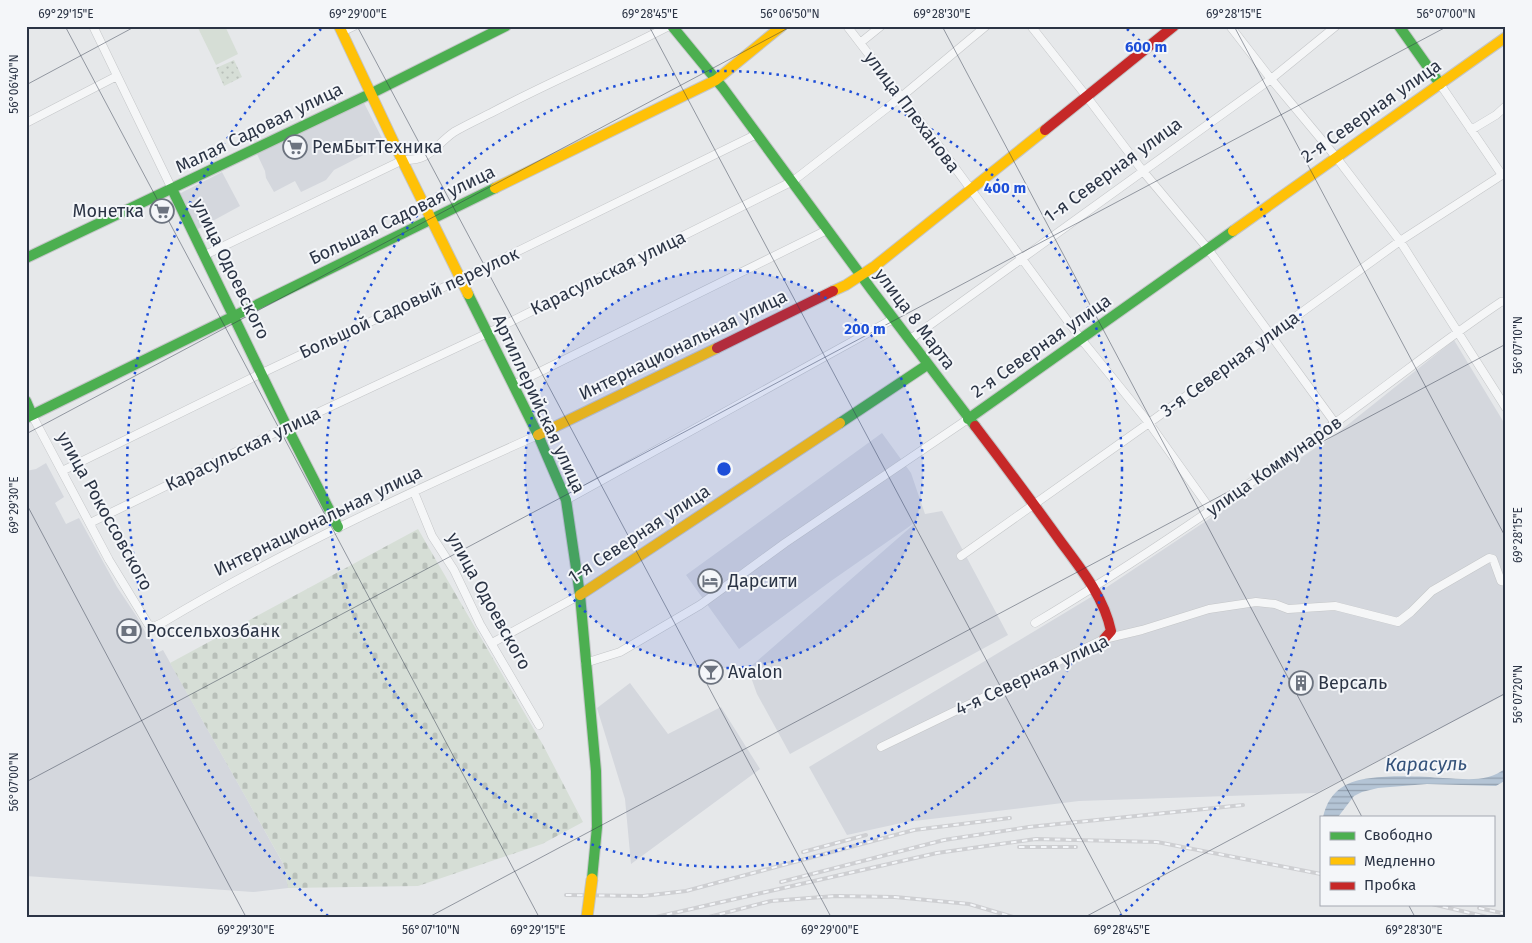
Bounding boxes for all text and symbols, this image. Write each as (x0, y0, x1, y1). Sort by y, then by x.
text: 69°29'15"E (38, 7, 94, 21)
text: 69°29'00"E (329, 7, 387, 21)
text: 69°28'45"E (622, 7, 678, 21)
text: 56°06'50"N (760, 7, 820, 21)
text: 69°28'30"E (913, 7, 971, 21)
text: 69°28'15"E (1206, 7, 1262, 21)
text: 56°07'00"N (1416, 7, 1476, 21)
text: 600 m (1125, 38, 1167, 56)
street label: улица Плеханова (859, 47, 965, 177)
text: 56°06'40"N (7, 54, 21, 114)
street label: 2-я Северная улица (1297, 54, 1445, 168)
street label: Малая Садовая улица (172, 78, 346, 178)
street label: 1-я Северная улица (1040, 113, 1186, 227)
supermarket icon: РемБытТехника (282, 134, 308, 160)
place label: РемБытТехника (312, 136, 443, 158)
street label: Большая Садовая улица (305, 160, 499, 270)
text: 400 m (984, 179, 1026, 197)
street label: улица Одоевского (187, 195, 275, 343)
supermarket icon: Монетка (149, 198, 175, 224)
place label: Монетка (72, 200, 144, 222)
street label: Карасульская улица (527, 226, 689, 320)
street label: Большой Садовый переулок (296, 242, 523, 364)
street label: улица 8 Марта (870, 264, 960, 374)
street label: Интернациональная улица (575, 285, 791, 405)
street label: 2-я Северная улица (967, 289, 1115, 403)
street label: 3-я Северная улица (1156, 306, 1304, 422)
street label: Артиллерийская улица (488, 311, 590, 497)
text: 56°07'10"N (1511, 316, 1525, 374)
text: 200 m (844, 320, 886, 338)
street label: Карасульская улица (162, 402, 324, 496)
street label: улица Коммунаров (1202, 411, 1346, 521)
street label: улица Рокоссовского (52, 428, 158, 594)
centre of rings (715, 460, 733, 478)
street label: Интернациональная улица (210, 461, 426, 581)
text: 69°29'30"E (7, 476, 21, 534)
street label: 1-я Северная улица (564, 480, 714, 588)
text: 69°28'15"E (1511, 507, 1525, 563)
street label: улица Одоевского (442, 528, 536, 674)
hotel icon: Дарсити (697, 568, 723, 594)
place label: Дарсити (727, 570, 798, 592)
bank icon: Россельхозбанк (116, 618, 142, 644)
place label: Россельхозбанк (146, 620, 280, 642)
street label: 4-я Северная улица (952, 630, 1112, 720)
bar icon: Avalon (698, 659, 724, 685)
place label: Avalon (728, 661, 783, 683)
text: 56°07'20"N (1511, 665, 1525, 723)
building icon: Версаль (1288, 670, 1314, 696)
place label: Версаль (1318, 672, 1387, 694)
text: 56°07'00"N (7, 752, 21, 812)
water label: Карасуль (1385, 752, 1467, 776)
legend (1320, 816, 1494, 906)
text: Свободно (1364, 826, 1433, 844)
text: Медленно (1364, 852, 1436, 870)
text: Пробка (1364, 876, 1416, 894)
text: 69°29'30"E (217, 923, 275, 937)
text: 56°07'10"N (402, 923, 460, 937)
text: 69°29'15"E (510, 923, 566, 937)
text: 69°29'00"E (801, 923, 859, 937)
text: 69°28'45"E (1094, 923, 1150, 937)
text: 69°28'30"E (1385, 923, 1443, 937)

